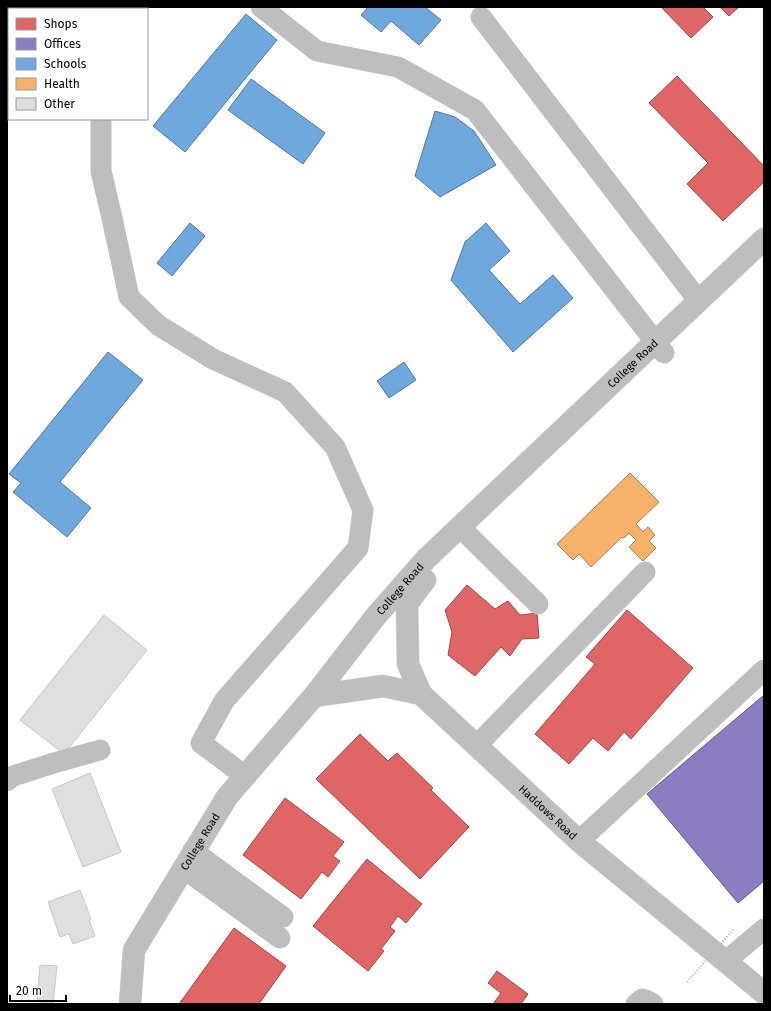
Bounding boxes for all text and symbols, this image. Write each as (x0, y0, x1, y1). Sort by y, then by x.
legend (8, 8, 148, 120)
text: Shops (44, 17, 78, 31)
text: Offices (44, 37, 81, 51)
text: Schools (44, 57, 87, 71)
text: Health (44, 77, 80, 91)
text: Other (44, 97, 75, 111)
street label: College Road (605, 336, 661, 390)
street label: College Road (374, 560, 426, 617)
street label: Haddows Road (516, 782, 580, 842)
street label: College Road (178, 811, 222, 873)
scale bar (10, 977, 66, 1003)
text: 20 m (16, 984, 42, 998)

